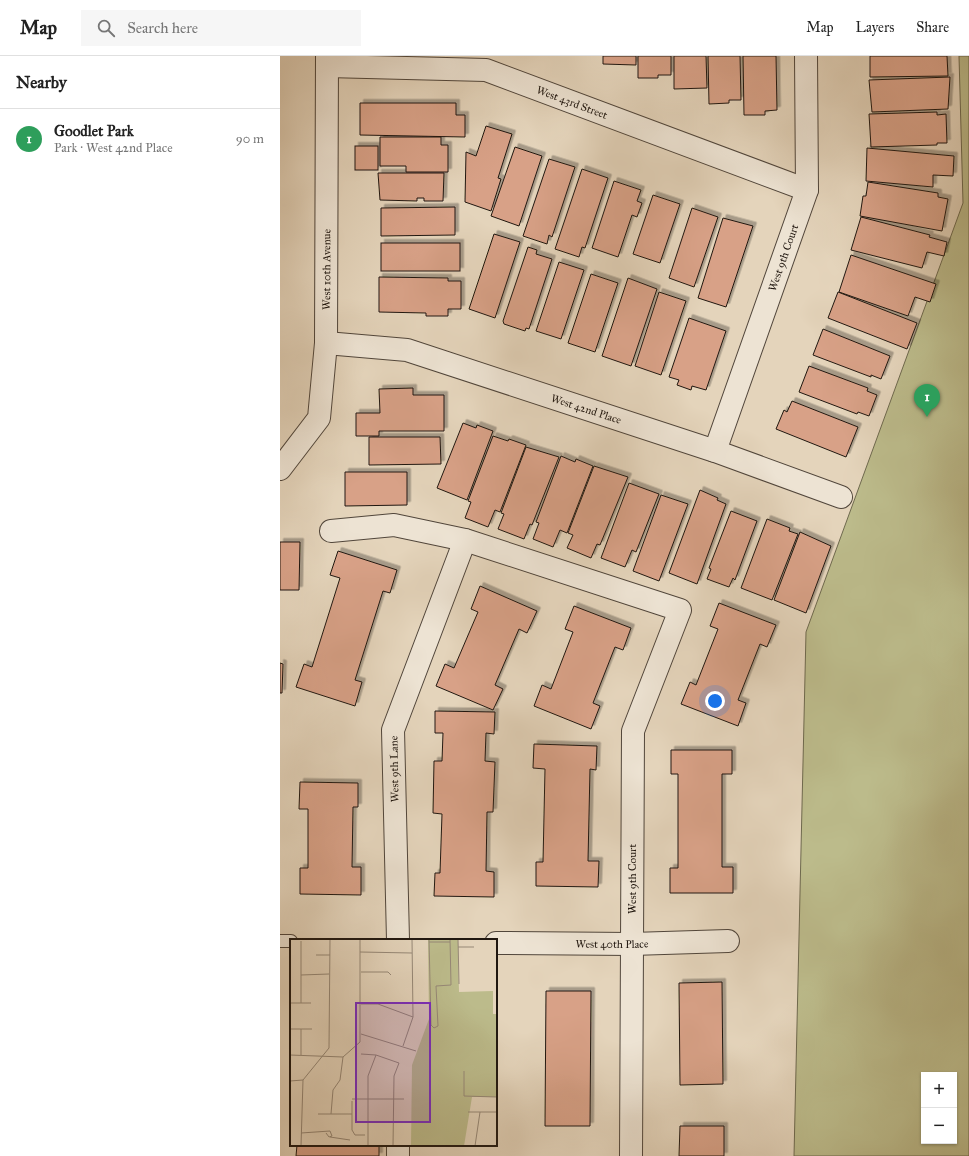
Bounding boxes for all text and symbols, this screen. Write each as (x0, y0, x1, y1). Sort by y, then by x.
search box (81, 10, 361, 46)
text: Map (20, 16, 57, 39)
icon: search (95, 17, 117, 39)
text: Search here (127, 19, 198, 37)
text: Map (806, 19, 834, 36)
text: Layers (856, 19, 894, 36)
text: Share (916, 19, 949, 36)
text: Nearby (16, 72, 67, 93)
street label: West 43rd Street (535, 83, 609, 122)
text: Goodlet Park (54, 122, 134, 140)
text: 1 (26, 131, 32, 147)
text: 90 m (236, 131, 264, 147)
text: Park · West 42nd Place (54, 140, 173, 156)
street label: West 9th Court (766, 222, 801, 293)
street label: West 10th Avenue (320, 229, 333, 310)
pin: 1 (914, 384, 940, 417)
street label: West 42nd Place (549, 392, 623, 427)
your location (705, 691, 725, 711)
street label: West 9th Lane (387, 735, 402, 802)
street label: West 9th Court (626, 844, 639, 914)
street label: West 40th Place (575, 937, 649, 951)
inset map (290, 939, 497, 1146)
map controls (921, 1072, 957, 1144)
button: + (921, 1072, 957, 1108)
button: − (921, 1108, 957, 1144)

